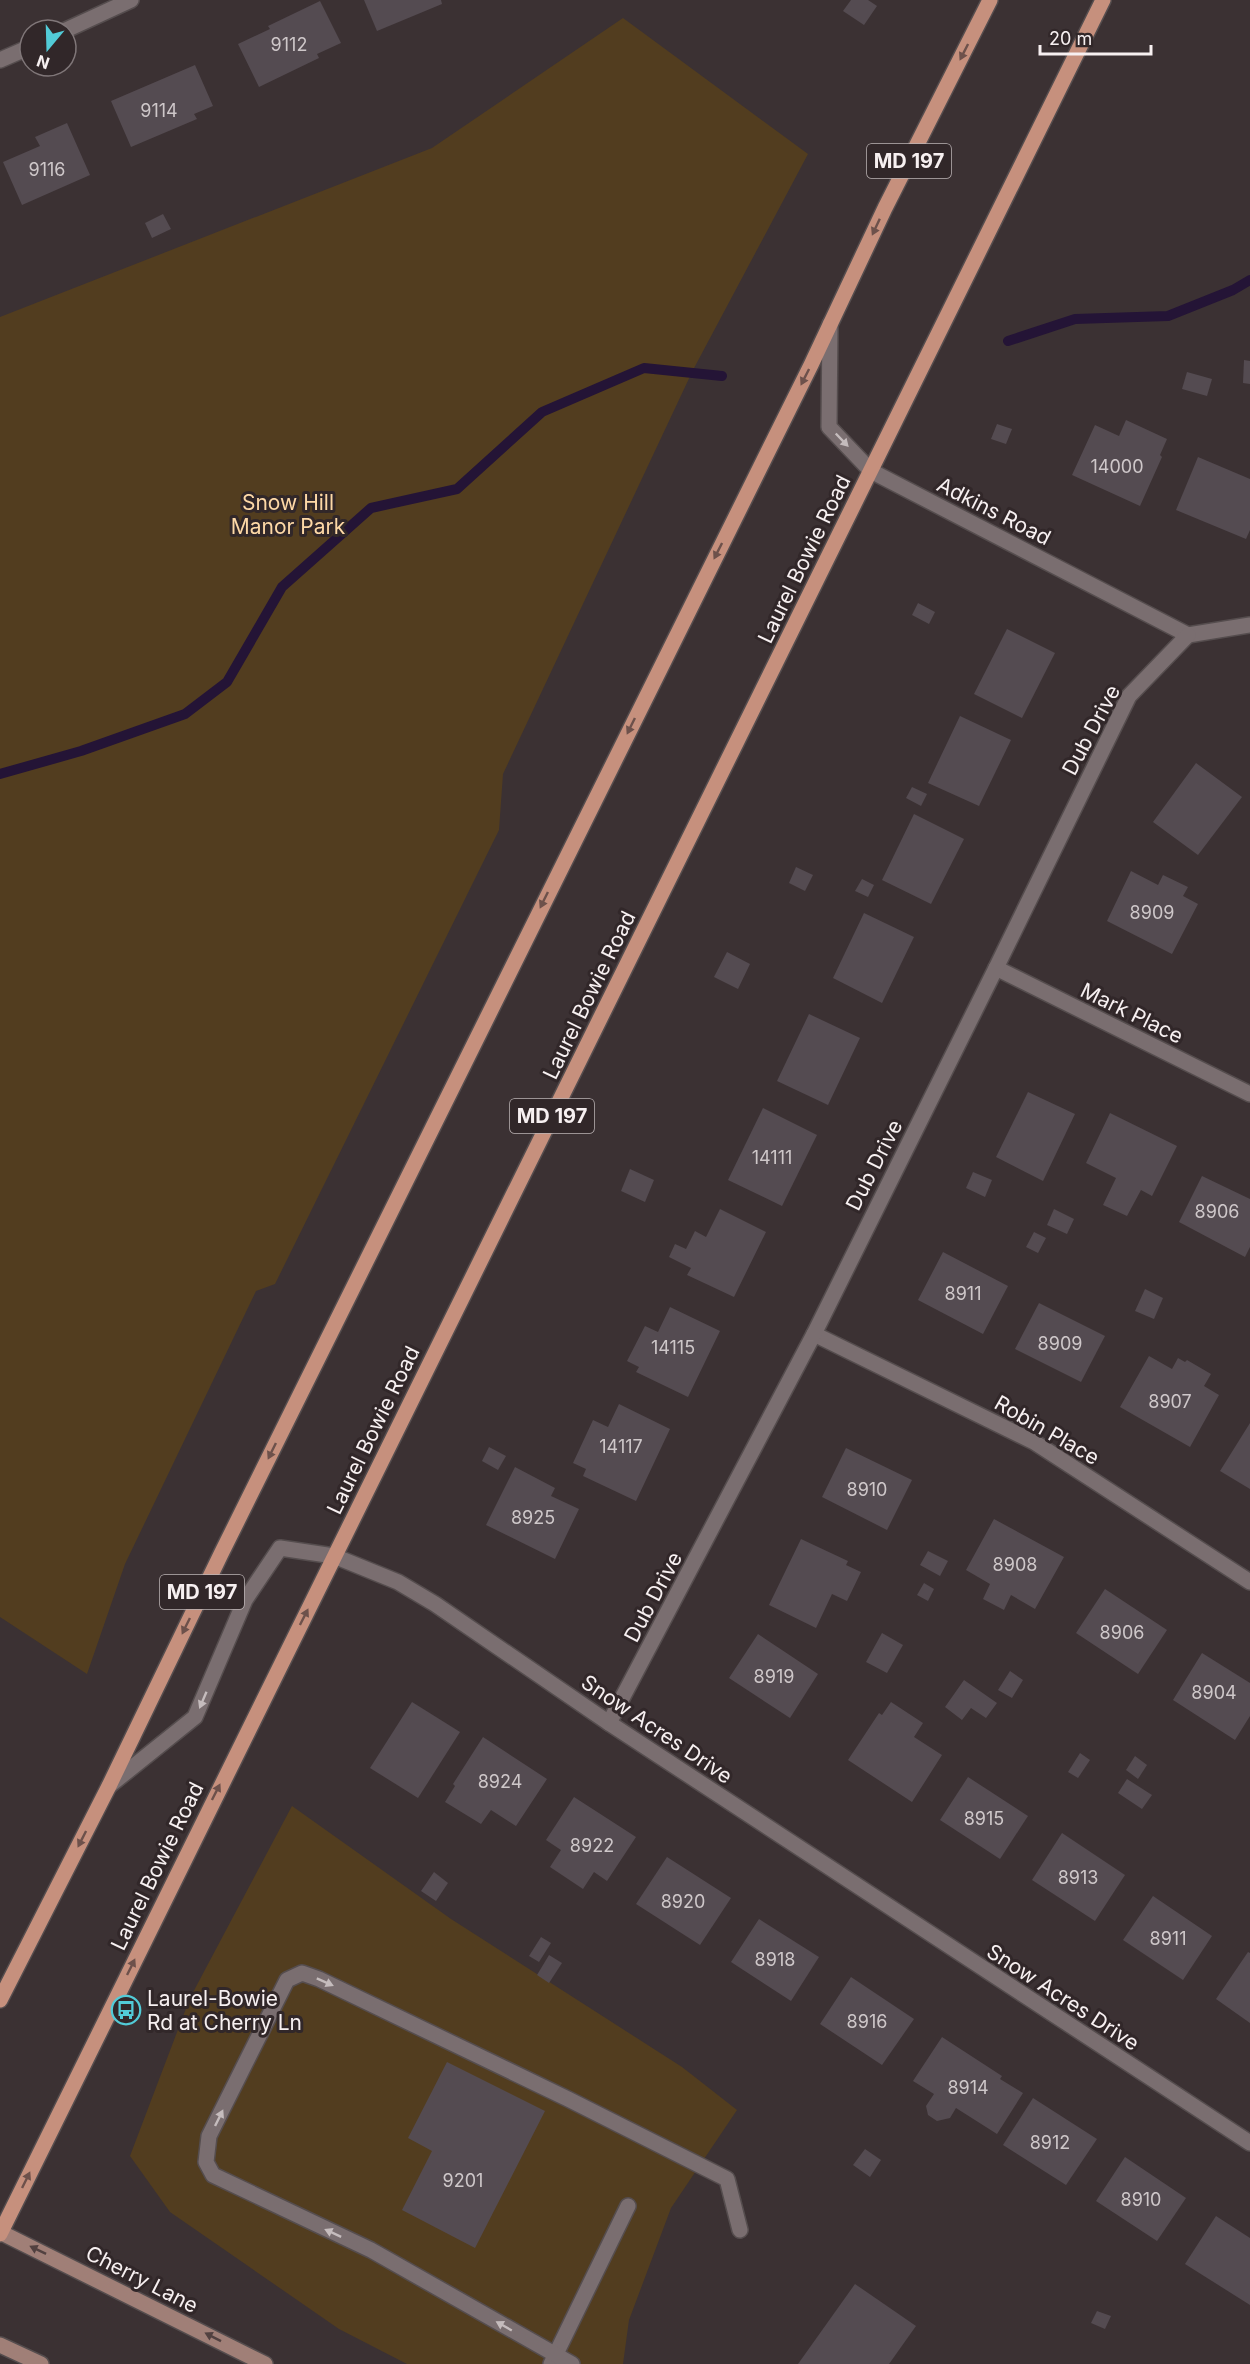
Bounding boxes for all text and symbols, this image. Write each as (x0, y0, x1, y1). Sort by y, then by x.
north arrow (18, 18, 78, 78)
scale bar (1040, 18, 1151, 56)
text: 20 m (1049, 28, 1092, 49)
house number: 9112 (271, 34, 307, 55)
one-way arrow (959, 44, 968, 61)
text: N (34, 51, 52, 74)
house number: 9114 (140, 100, 178, 121)
road number: MD 197 (867, 144, 951, 178)
house number: 9116 (29, 159, 65, 180)
one-way arrow (872, 218, 881, 235)
one-way arrow (800, 368, 810, 385)
one-way arrow (834, 433, 848, 447)
house number: 14000 (1090, 456, 1144, 477)
street label: Laurel Bowie Road (752, 471, 856, 647)
street label: Adkins Road (933, 472, 1055, 550)
park label: Snow Hill Manor Park (231, 490, 346, 539)
one-way arrow (713, 543, 723, 560)
street label: Dub Drive (1057, 681, 1125, 779)
one-way arrow (626, 717, 636, 734)
one-way arrow (540, 892, 549, 909)
house number: 8909 (1130, 902, 1174, 923)
street label: Laurel Bowie Road (537, 907, 641, 1083)
street label: Mark Place (1077, 977, 1187, 1049)
road number: MD 197 (510, 1099, 594, 1133)
street label: Dub Drive (841, 1115, 907, 1215)
house number: 14111 (752, 1147, 792, 1168)
house number: 8906 (1195, 1201, 1239, 1222)
house number: 8911 (945, 1283, 981, 1304)
house number: 8909 (1038, 1333, 1082, 1354)
house number: 14115 (651, 1337, 695, 1358)
street label: Laurel Bowie Road (321, 1342, 425, 1518)
street label: Robin Place (990, 1390, 1104, 1470)
house number: 8907 (1148, 1391, 1192, 1412)
house number: 14117 (599, 1436, 643, 1457)
one-way arrow (267, 1442, 277, 1460)
house number: 8910 (847, 1479, 887, 1500)
house number: 8925 (511, 1507, 555, 1528)
street label: Dub Drive (619, 1548, 687, 1646)
house number: 8908 (993, 1554, 1037, 1575)
road number: MD 197 (160, 1575, 244, 1609)
one-way arrow (299, 1609, 308, 1626)
one-way arrow (181, 1618, 190, 1635)
house number: 8906 (1100, 1622, 1144, 1643)
house number: 8919 (754, 1666, 794, 1687)
street label: Snow Acres Drive (577, 1669, 737, 1789)
house number: 8904 (1191, 1682, 1237, 1703)
one-way arrow (198, 1691, 208, 1709)
house number: 8924 (478, 1771, 522, 1792)
street label: Laurel Bowie Road (105, 1778, 209, 1954)
one-way arrow (212, 1783, 221, 1800)
house number: 8915 (964, 1808, 1004, 1829)
one-way arrow (77, 1830, 87, 1847)
house number: 8922 (570, 1835, 614, 1856)
house number: 8913 (1058, 1867, 1098, 1888)
house number: 8920 (661, 1891, 705, 1912)
house number: 8911 (1150, 1928, 1186, 1949)
street label: Snow Acres Drive (982, 1938, 1144, 2056)
house number: 8918 (755, 1949, 795, 1970)
one-way arrow (126, 1958, 135, 1975)
one-way arrow (316, 1978, 334, 1988)
place label: Laurel-Bowie Rd at Cherry Ln (147, 1986, 302, 2035)
bus stop icon: Laurel-Bowie Rd at Cherry Ln (110, 1994, 142, 2026)
house number: 8916 (847, 2011, 887, 2032)
house number: 8914 (947, 2077, 989, 2098)
one-way arrow (214, 2109, 223, 2126)
house number: 8912 (1030, 2132, 1070, 2153)
house number: 9201 (443, 2170, 483, 2191)
one-way arrow (22, 2171, 31, 2188)
house number: 8910 (1121, 2189, 1161, 2210)
one-way arrow (325, 2228, 342, 2237)
street label: Cherry Lane (82, 2240, 202, 2318)
one-way arrow (29, 2246, 47, 2256)
one-way arrow (496, 2321, 512, 2332)
one-way arrow (204, 2333, 221, 2342)

